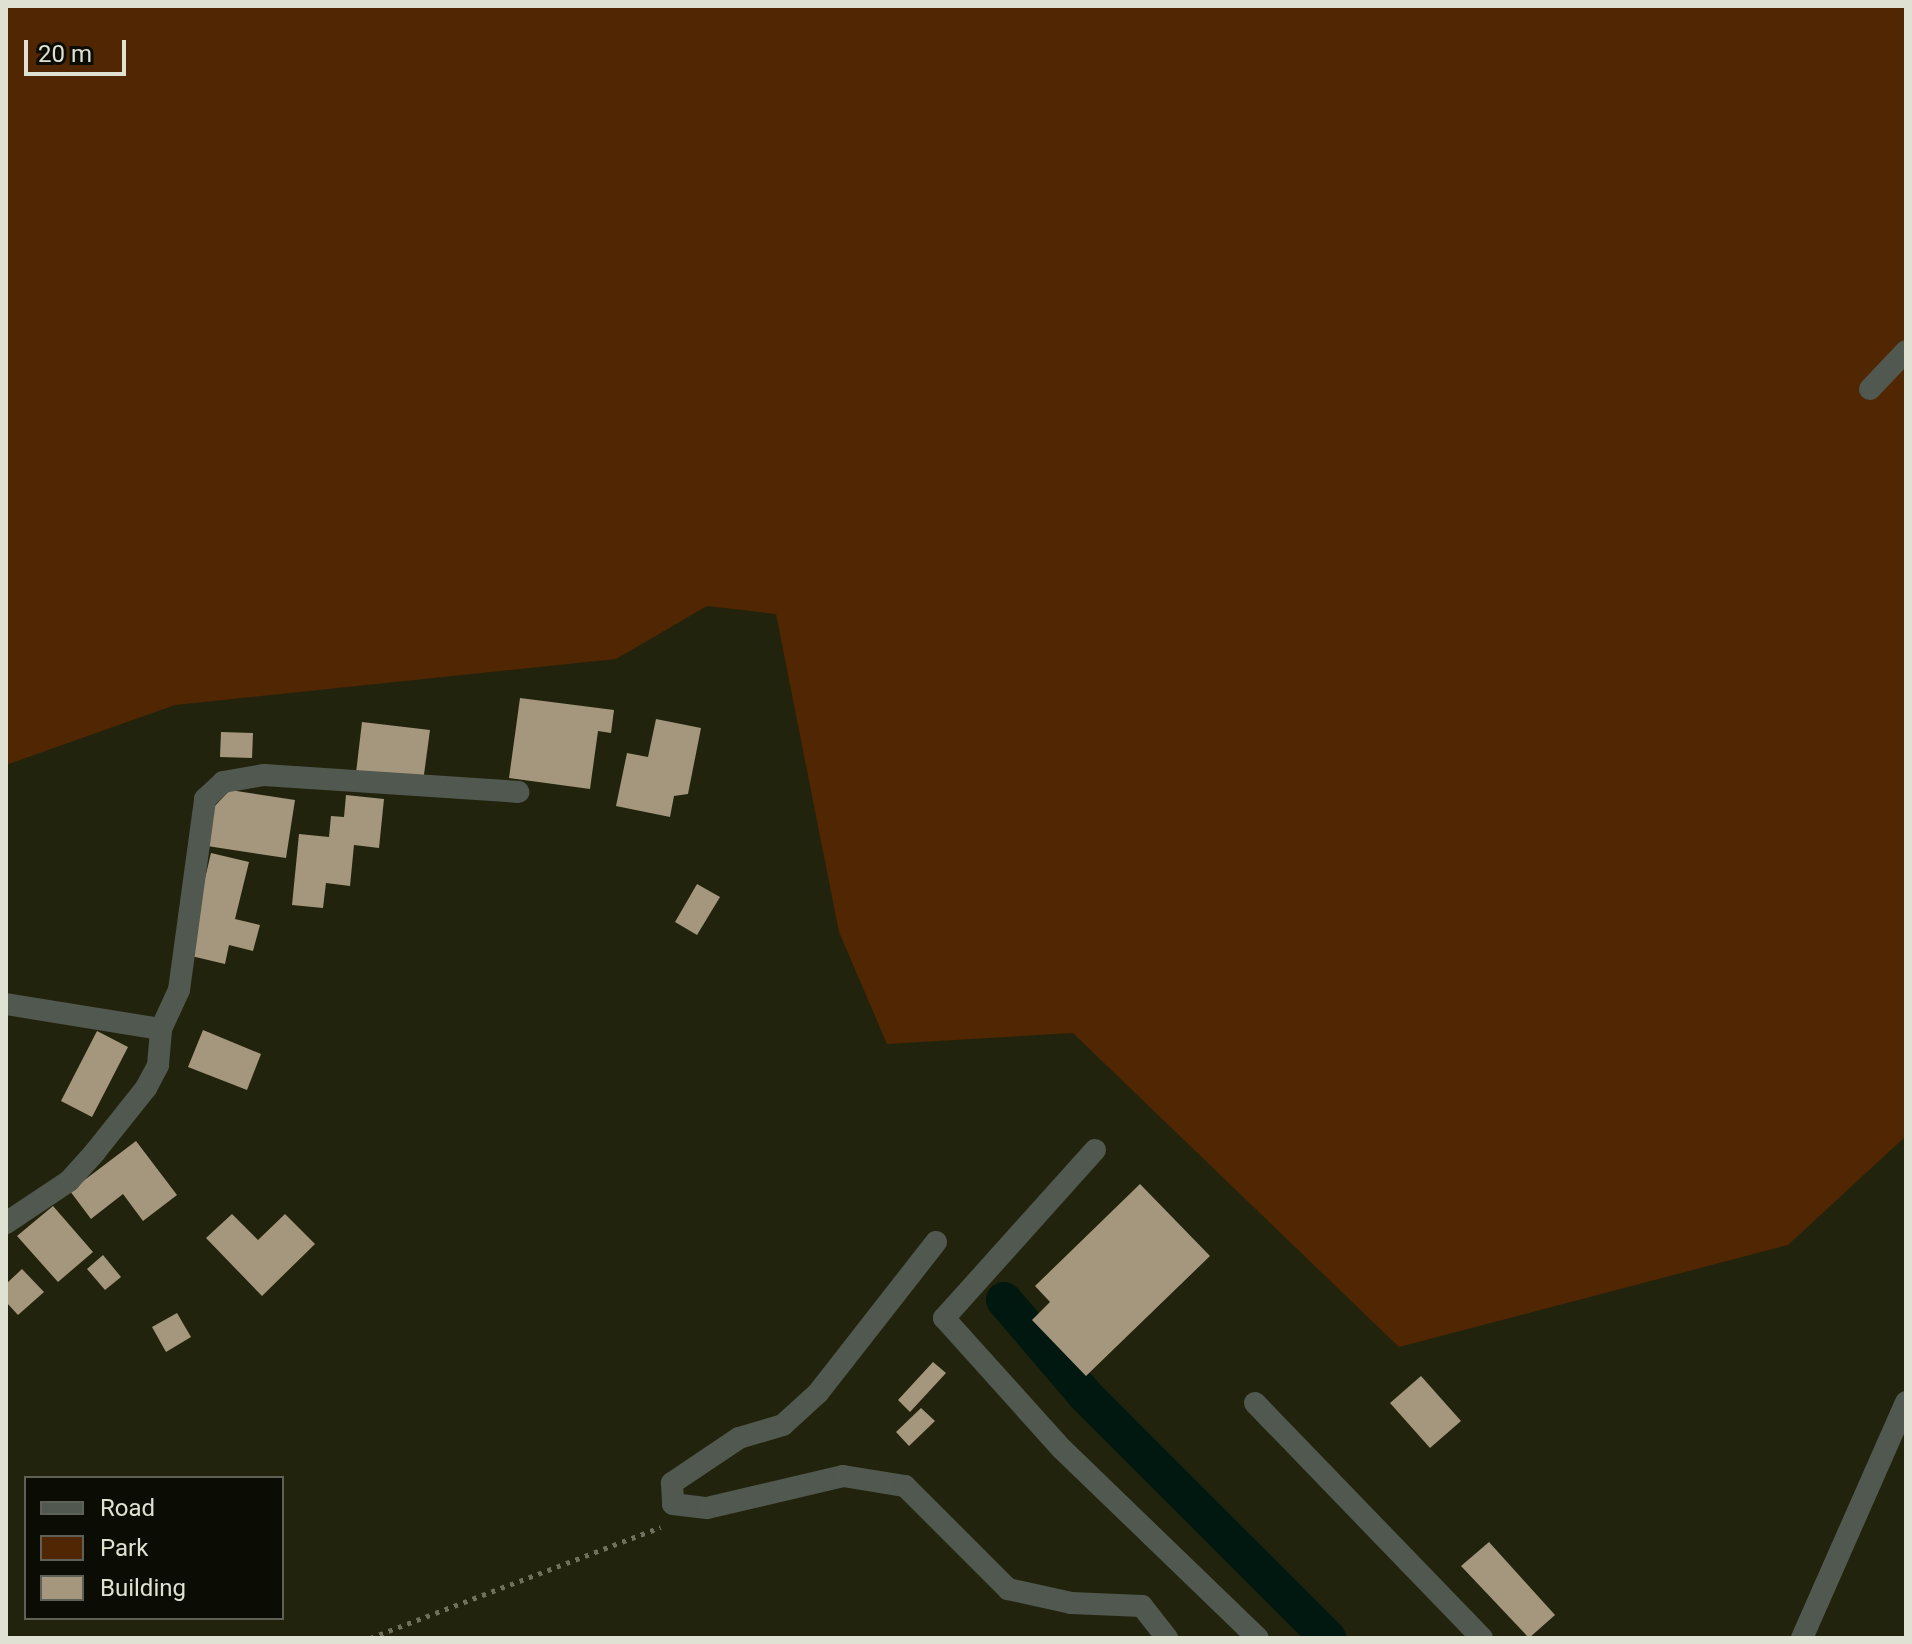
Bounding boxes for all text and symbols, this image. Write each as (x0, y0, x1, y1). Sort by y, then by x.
scale bar (28, 24, 130, 74)
text: 20 m (38, 40, 92, 68)
legend (24, 1476, 284, 1620)
text: Road (100, 1494, 155, 1522)
text: Park (100, 1534, 148, 1562)
text: Building (100, 1574, 186, 1602)

